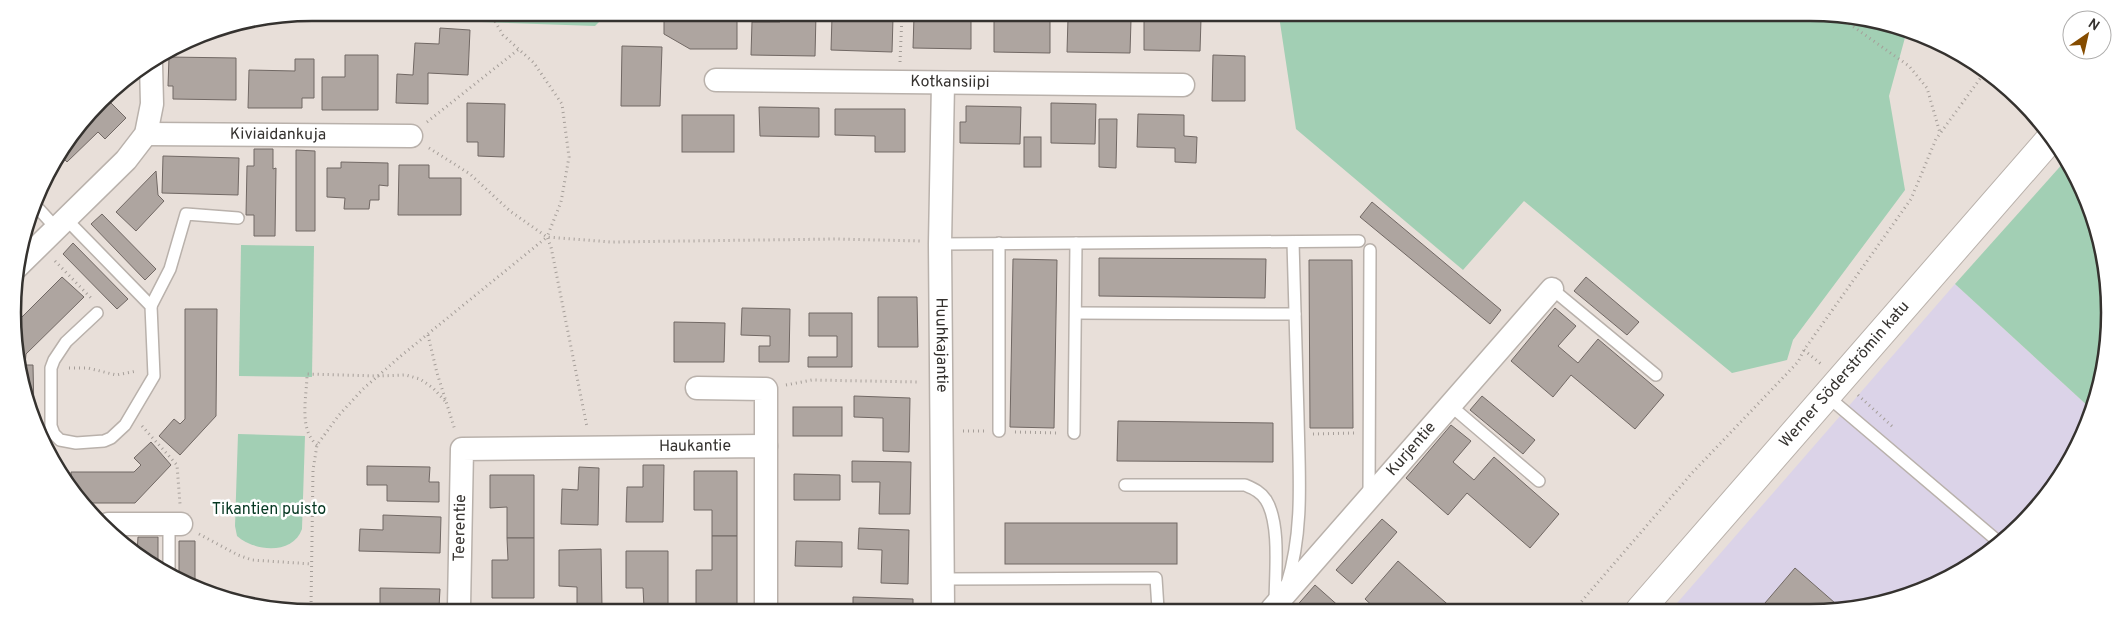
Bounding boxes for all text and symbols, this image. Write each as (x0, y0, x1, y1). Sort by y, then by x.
north arrow (2062, 10, 2112, 60)
text: N (2085, 16, 2102, 35)
street label: Kotkansiipi (910, 72, 990, 93)
street label: Kiviaidankuja (230, 125, 326, 145)
street label: Huuhkajantie (930, 297, 951, 393)
street label: Werner Söderströmin katu (1776, 297, 1914, 452)
street label: Kurjentie (1382, 418, 1441, 481)
street label: Haukantie (659, 436, 731, 457)
street label: Teerentie (450, 494, 471, 562)
park label: Tikantien puisto (212, 500, 326, 520)

